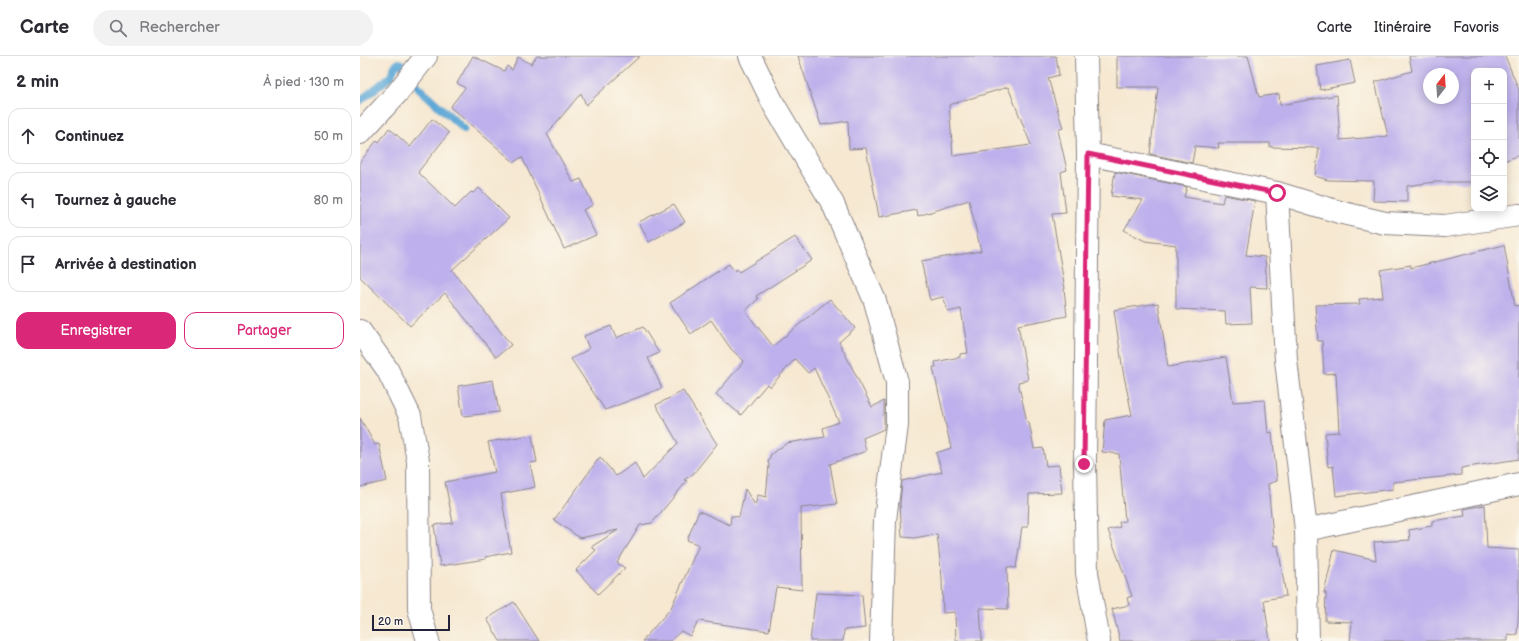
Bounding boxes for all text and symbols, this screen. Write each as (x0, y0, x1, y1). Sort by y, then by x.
search box (93, 10, 373, 46)
text: Carte (20, 16, 69, 39)
icon: search (107, 17, 129, 39)
text: Rechercher (139, 18, 220, 37)
text: Carte (1317, 19, 1352, 36)
text: Itinéraire (1374, 19, 1431, 36)
text: Favoris (1453, 19, 1499, 36)
north arrow (1423, 68, 1459, 104)
map controls (1471, 68, 1507, 212)
button: + (1471, 68, 1507, 104)
text: 2 min (16, 72, 59, 92)
text: À pied · 130 m (263, 74, 344, 90)
button: − (1471, 104, 1507, 140)
icon: ahead (17, 125, 39, 147)
text: Continuez (55, 127, 124, 146)
text: 50 m (314, 128, 343, 144)
button: locate (1471, 140, 1507, 176)
button: layers (1471, 176, 1507, 212)
route start (1268, 184, 1286, 202)
icon: left (17, 189, 39, 211)
text: Tournez à gauche (55, 191, 176, 210)
text: 80 m (314, 192, 343, 208)
icon: arrive (17, 253, 39, 275)
text: Arrivée à destination (55, 255, 197, 274)
button: Enregistrer (16, 312, 176, 349)
button: Partager (184, 312, 344, 349)
route end (1075, 455, 1093, 473)
scale bar (372, 613, 450, 632)
text: 20 m (378, 615, 403, 628)

